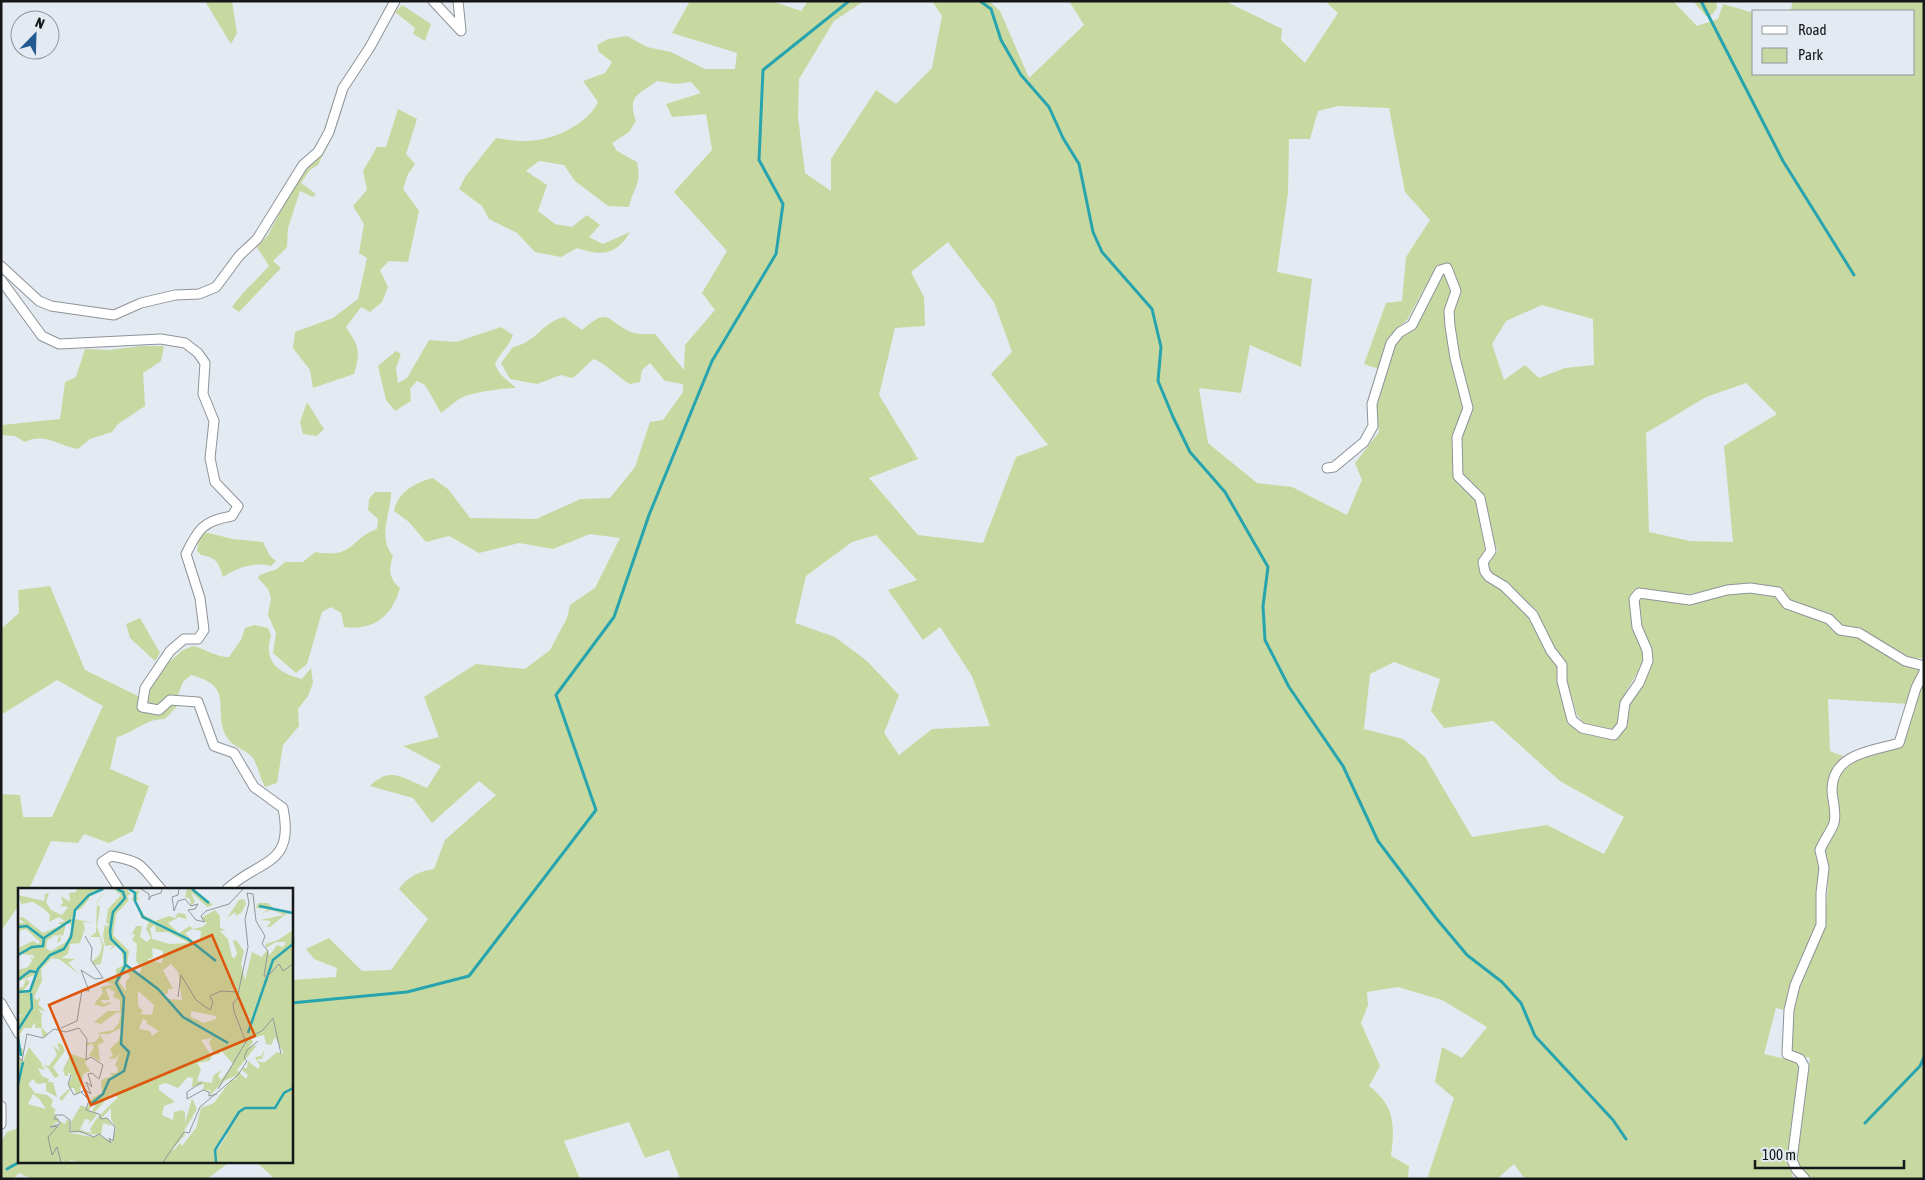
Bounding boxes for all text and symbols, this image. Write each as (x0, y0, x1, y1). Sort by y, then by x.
north arrow (10, 10, 60, 60)
legend (1752, 10, 1915, 75)
text: N (33, 14, 47, 32)
text: Road (1798, 21, 1827, 38)
text: Park (1798, 46, 1823, 63)
inset map (18, 888, 292, 1162)
scale bar (1755, 1138, 1904, 1170)
text: 100 m (1762, 1146, 1796, 1163)

